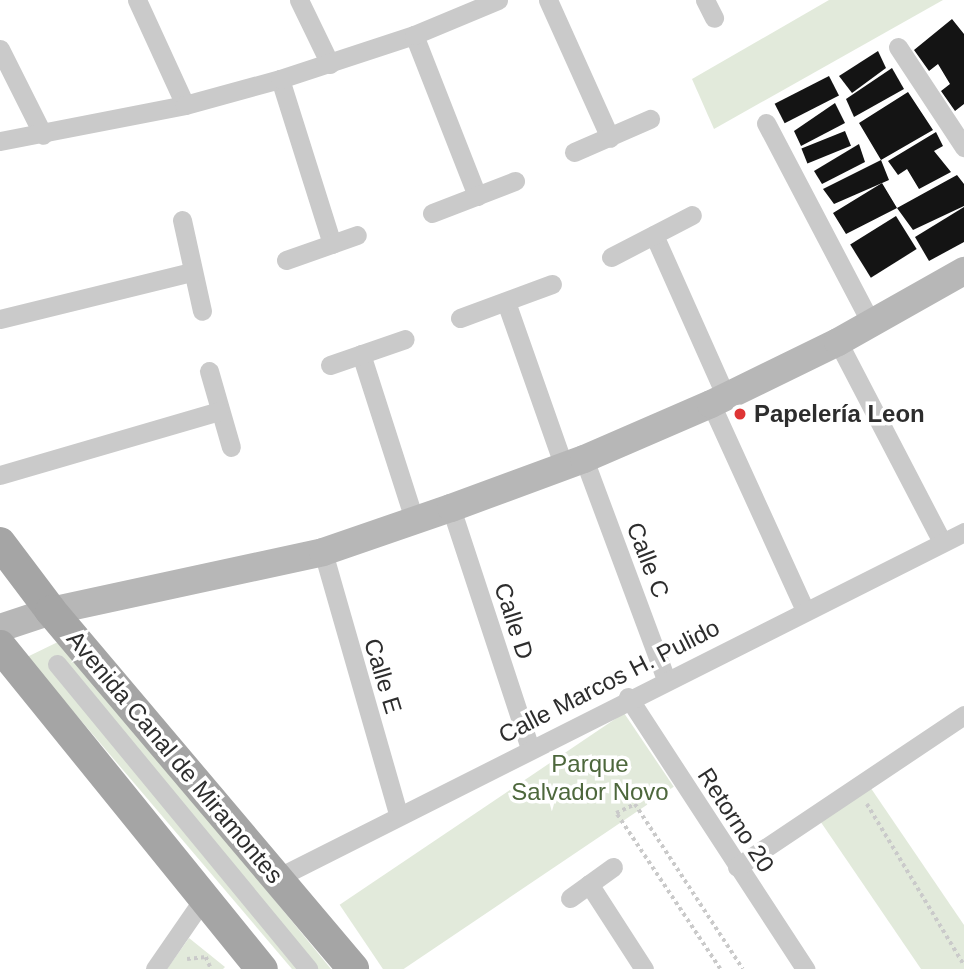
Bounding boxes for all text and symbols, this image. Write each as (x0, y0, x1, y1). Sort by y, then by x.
place label: Papelería Leon (754, 400, 925, 428)
marker: Papelería Leon (732, 406, 748, 422)
street label: Calle C (620, 518, 676, 602)
street label: Calle D (488, 579, 540, 663)
street label: Calle Marcos H. Pulido (494, 613, 724, 749)
street label: Avenida Canal de Miramontes (61, 625, 289, 889)
street label: Calle E (358, 635, 408, 717)
park label: Parque Salvador Novo (511, 750, 669, 806)
street label: Retorno 20 (692, 762, 780, 878)

